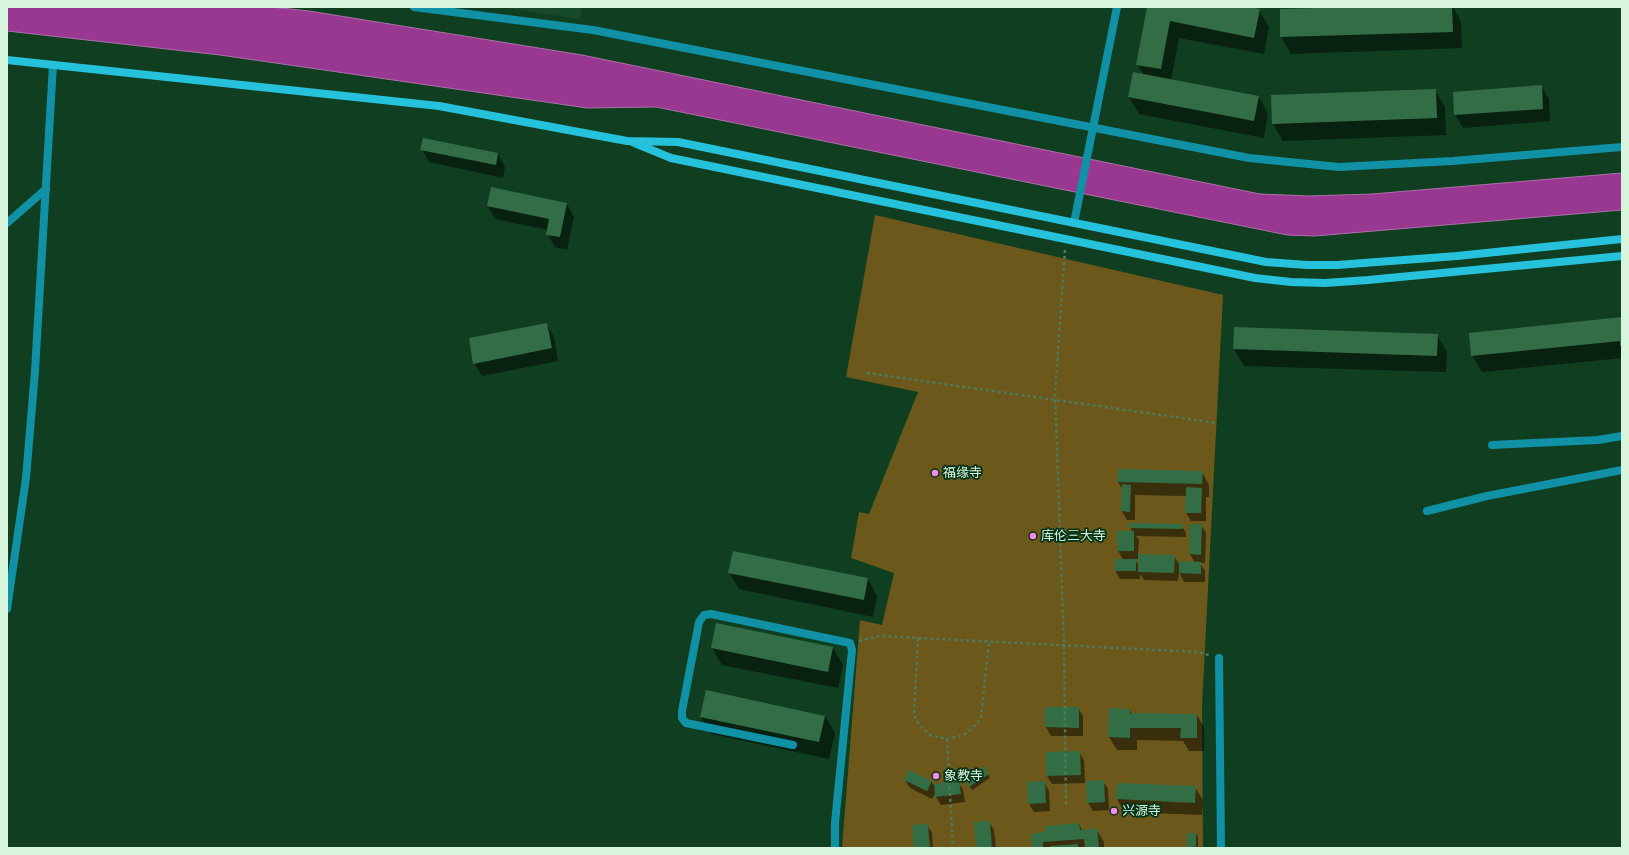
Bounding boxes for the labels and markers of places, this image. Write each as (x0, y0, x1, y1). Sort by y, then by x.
place label: 福缘寺 (943, 465, 982, 481)
marker: 福缘寺 (930, 468, 940, 478)
place label: 库伦三大寺 (1041, 528, 1106, 544)
marker: 库伦三大寺 (1028, 531, 1038, 541)
place label: 象教寺 (944, 768, 983, 784)
marker: 象教寺 (931, 771, 941, 781)
place label: 兴源寺 (1122, 803, 1161, 819)
marker: 兴源寺 (1109, 806, 1119, 816)

